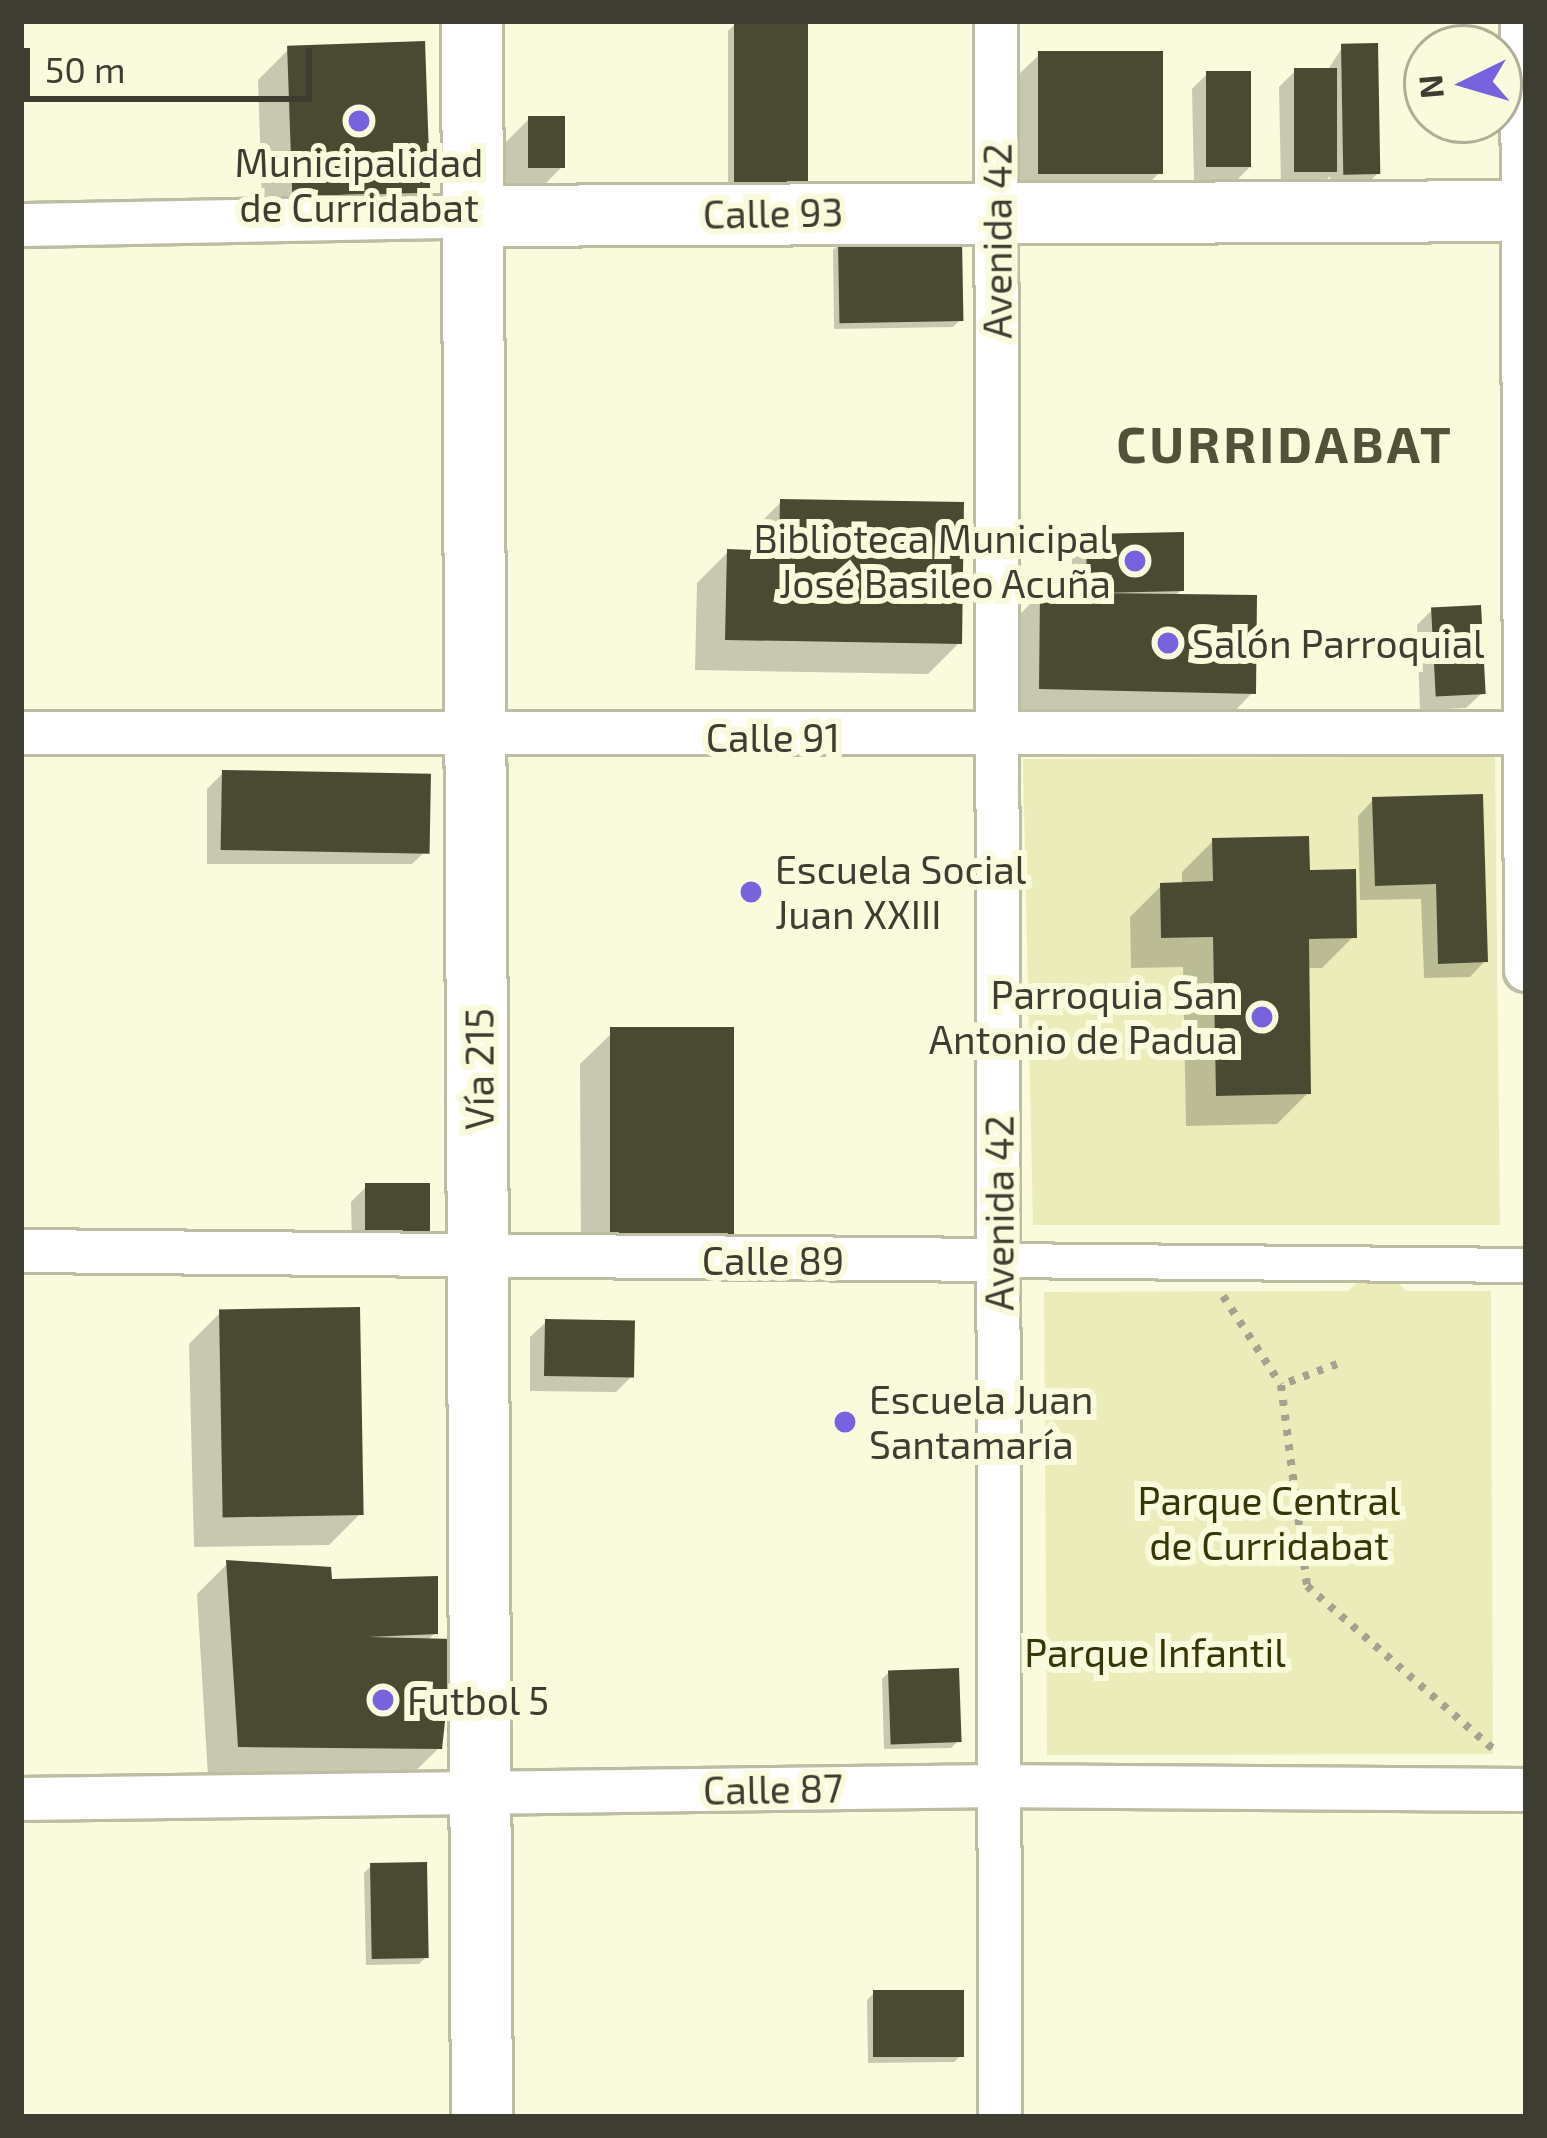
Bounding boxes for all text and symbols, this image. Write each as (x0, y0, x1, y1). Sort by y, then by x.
scale bar (30, 24, 318, 98)
north arrow (1403, 24, 1523, 144)
text: 50 m (45, 47, 126, 90)
text: N (1409, 73, 1451, 100)
marker: Municipalidad de Curridabat (346, 108, 372, 134)
place label: Municipalidad de Curridabat (235, 140, 483, 231)
street label: Avenida 42 (974, 143, 1020, 339)
street label: Calle 93 (702, 188, 844, 238)
district label: CURRIDABAT (1116, 412, 1454, 474)
place label: Biblioteca Municipal José Basileo Acuña (753, 516, 1111, 607)
marker: Biblioteca Municipal José Basileo Acuña (1122, 548, 1148, 574)
place label: Salón Parroquial (1192, 620, 1485, 666)
marker: Salón Parroquial (1155, 630, 1181, 656)
street label: Calle 91 (706, 714, 840, 760)
place label: Escuela Social Juan XXIII (775, 847, 1026, 938)
marker: Escuela Social Juan XXIII (738, 879, 764, 905)
place label: Parroquia San Antonio de Padua (929, 972, 1238, 1063)
marker: Parroquia San Antonio de Padua (1249, 1004, 1275, 1030)
street label: Vía 215 (456, 1008, 502, 1130)
street label: Avenida 42 (976, 1115, 1022, 1311)
street label: Calle 89 (702, 1237, 844, 1283)
place label: Escuela Juan Santamaría (869, 1377, 1094, 1468)
marker: Escuela Juan Santamaría (832, 1409, 858, 1435)
park label: Parque Central de Curridabat (1138, 1478, 1400, 1569)
park label: Parque Infantil (1024, 1629, 1286, 1675)
place label: Futbol 5 (407, 1677, 550, 1723)
marker: Futbol 5 (370, 1687, 396, 1713)
street label: Calle 87 (703, 1764, 843, 1814)

